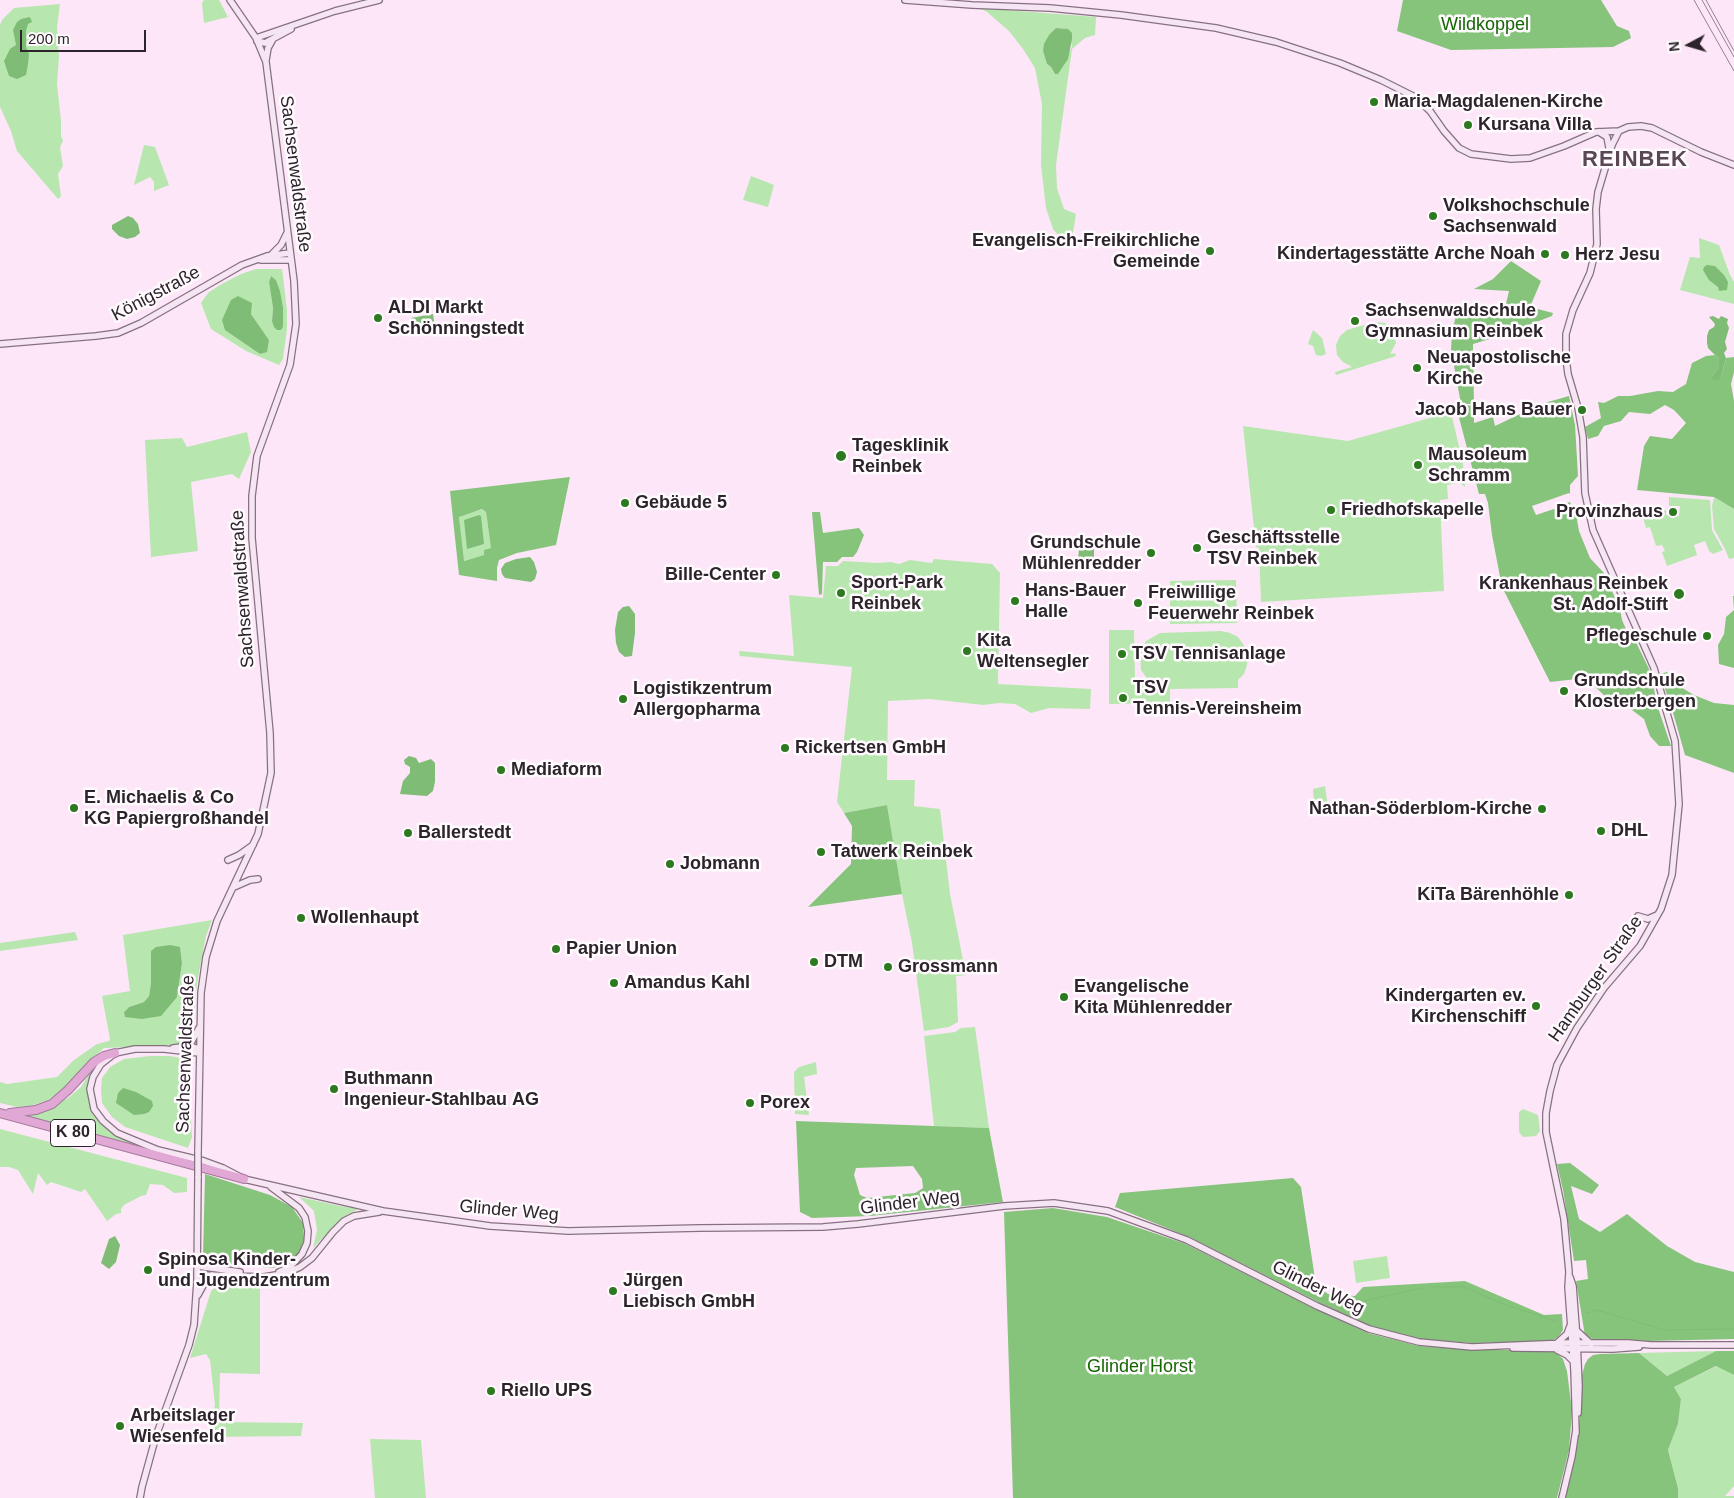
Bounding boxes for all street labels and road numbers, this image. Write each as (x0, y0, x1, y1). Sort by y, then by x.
street label: Sachsenwaldstraße (275, 94, 315, 254)
street label: Königstraße (108, 262, 204, 326)
street label: Sachsenwaldstraße (227, 509, 259, 669)
street label: Hamburger Straße (1544, 912, 1648, 1046)
street label: Sachsenwaldstraße (172, 975, 200, 1133)
road number: K 80 (50, 1120, 96, 1146)
street label: Glinder Weg (859, 1186, 961, 1220)
street label: Glinder Weg (458, 1196, 560, 1226)
street label: Glinder Weg (1268, 1256, 1368, 1320)

